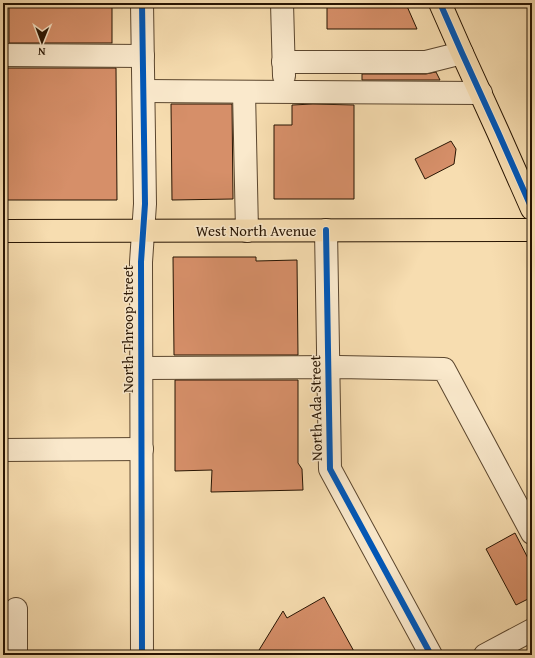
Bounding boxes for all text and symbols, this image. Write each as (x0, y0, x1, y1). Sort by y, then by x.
north arrow (22, 22, 62, 62)
text: N (37, 44, 46, 60)
street label: West North Avenue (196, 220, 316, 241)
street label: North Throop Street (117, 264, 138, 393)
street label: North Ada Street (304, 354, 327, 461)

